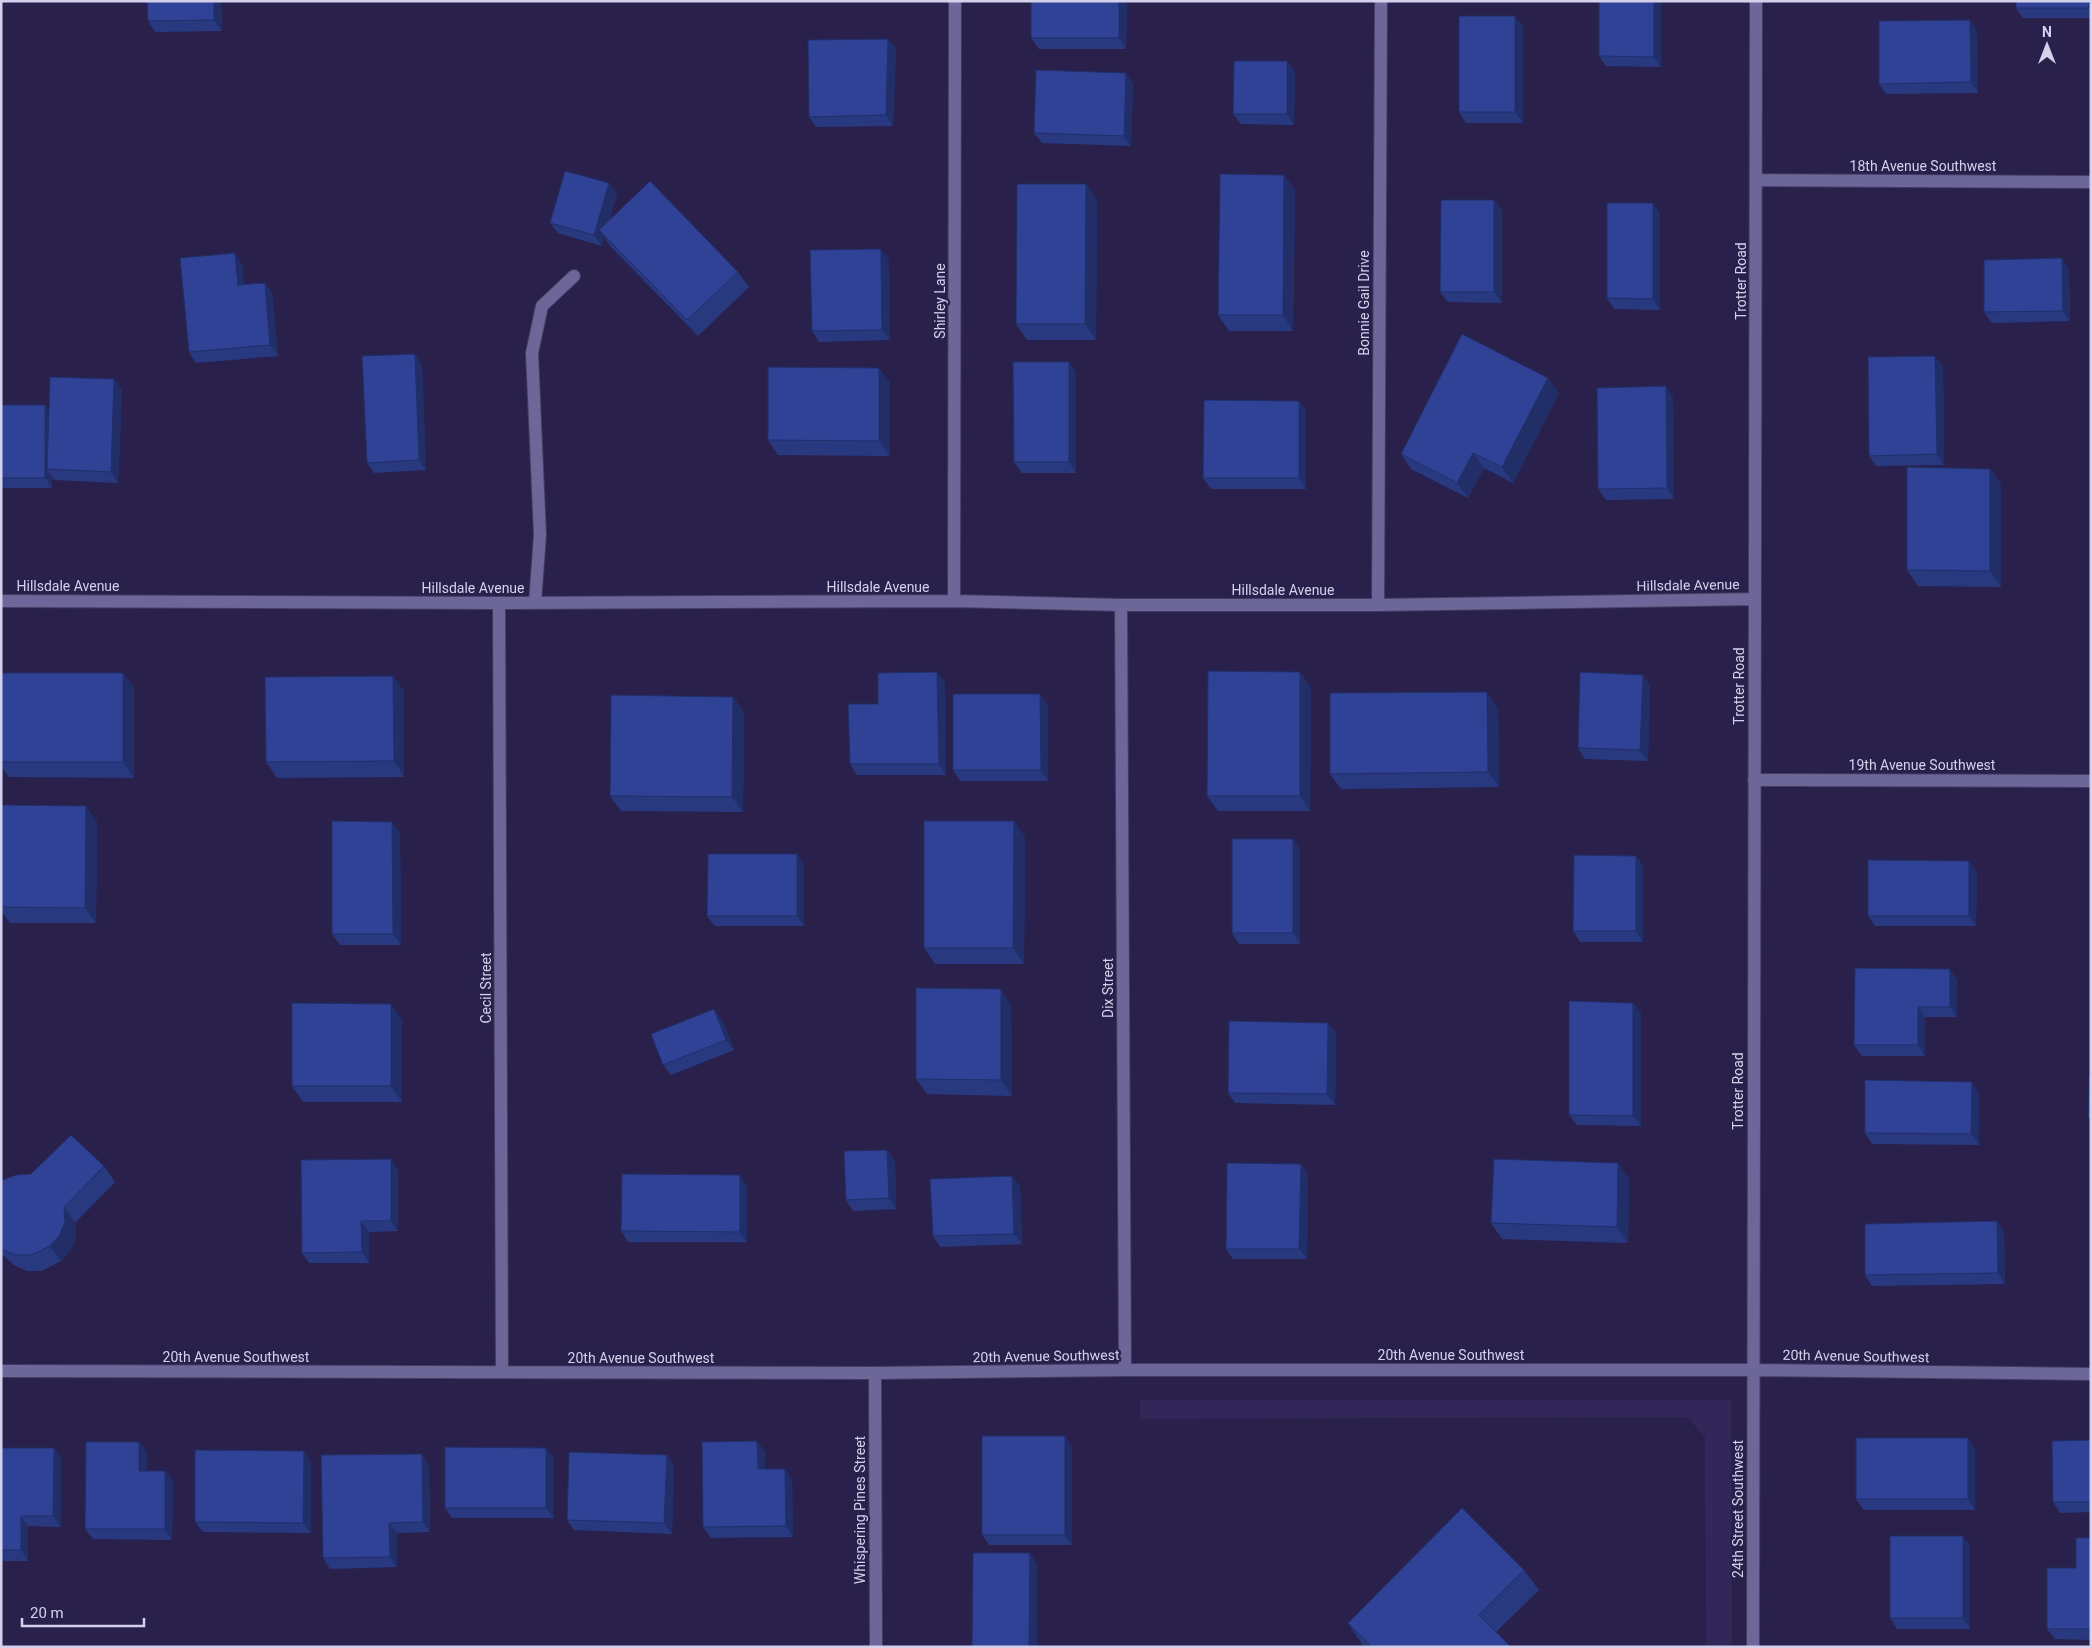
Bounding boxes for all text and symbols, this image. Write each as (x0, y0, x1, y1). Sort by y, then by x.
north arrow (2022, 20, 2072, 70)
text: N (2042, 24, 2052, 40)
street label: 18th Avenue Southwest (1850, 158, 1997, 174)
street label: Trotter Road (1733, 242, 1749, 320)
street label: Bonnie Gail Drive (1356, 250, 1372, 356)
street label: Shirley Lane (932, 263, 948, 339)
street label: Hillsdale Avenue (1636, 576, 1740, 594)
street label: Hillsdale Avenue (16, 578, 120, 594)
street label: Hillsdale Avenue (826, 579, 930, 595)
street label: Hillsdale Avenue (421, 580, 525, 596)
street label: Hillsdale Avenue (1231, 582, 1335, 598)
street label: Trotter Road (1731, 647, 1747, 725)
street label: 19th Avenue Southwest (1849, 757, 1996, 773)
street label: Cecil Street (478, 952, 494, 1024)
street label: Dix Street (1100, 958, 1116, 1018)
street label: Trotter Road (1730, 1052, 1746, 1130)
street label: 20th Avenue Southwest (972, 1347, 1120, 1365)
street label: 20th Avenue Southwest (1378, 1347, 1525, 1363)
street label: 20th Avenue Southwest (1782, 1347, 1930, 1365)
street label: 20th Avenue Southwest (163, 1349, 310, 1365)
street label: 20th Avenue Southwest (568, 1350, 715, 1366)
street label: Whispering Pines Street (852, 1435, 868, 1584)
street label: 24th Street Southwest (1730, 1440, 1746, 1578)
scale bar (22, 1596, 145, 1628)
text: 20 m (30, 1604, 64, 1622)

